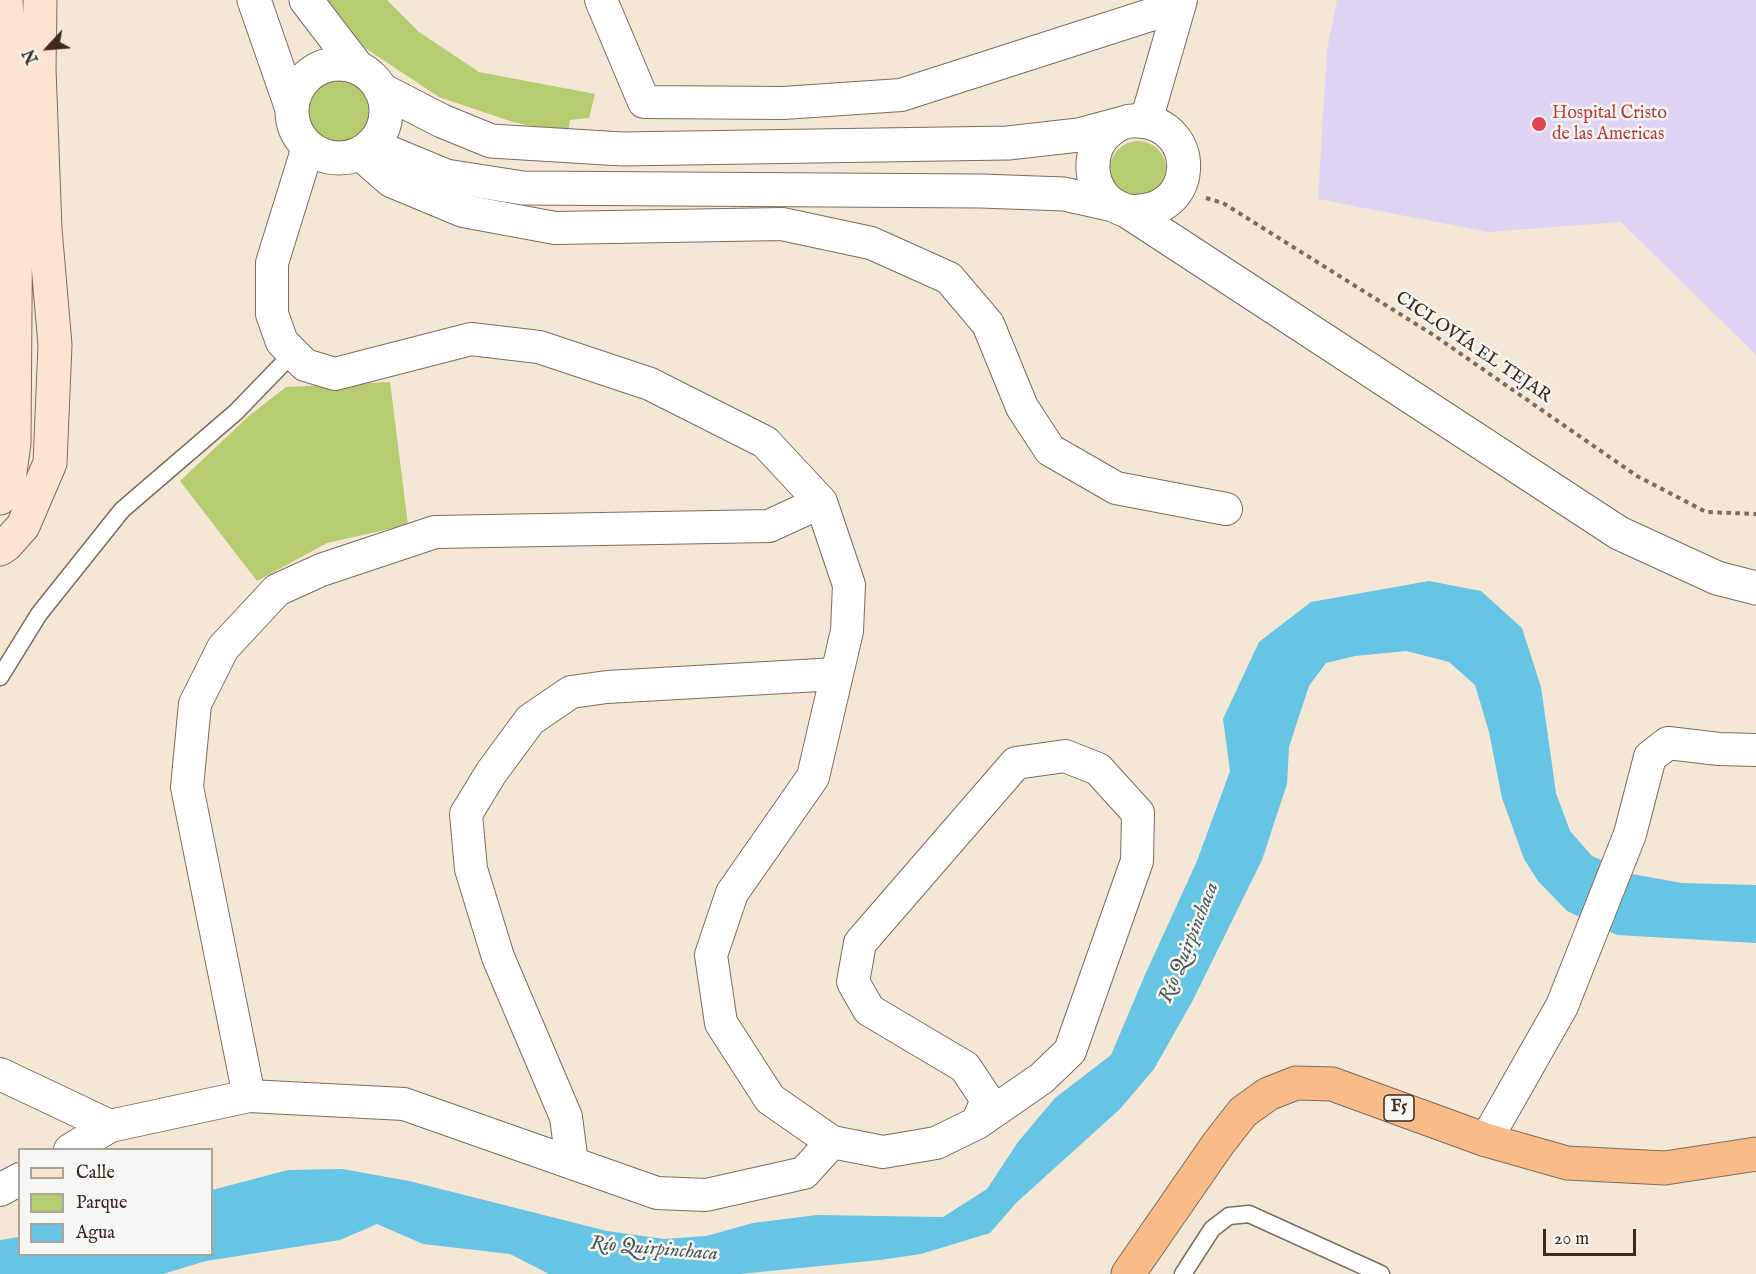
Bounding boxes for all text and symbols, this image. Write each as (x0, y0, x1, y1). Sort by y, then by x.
north arrow (18, 18, 78, 78)
text: N (20, 45, 44, 66)
place label: Hospital Cristo de las Americas (1552, 103, 1667, 146)
marker: Hospital Cristo de las Americas (1530, 115, 1548, 133)
street label: CICLOVÍA EL TEJAR (1391, 288, 1555, 408)
water label: Río Quirpinchaca (1155, 879, 1225, 1007)
road number: F5 (1384, 1095, 1414, 1121)
legend (18, 1148, 213, 1256)
text: Calle (76, 1162, 115, 1185)
text: Parque (76, 1192, 127, 1215)
scale bar (1546, 1217, 1639, 1255)
text: Agua (76, 1222, 115, 1245)
text: 20 m (1554, 1228, 1589, 1251)
water label: Río Quirpinchaca (589, 1232, 719, 1268)

